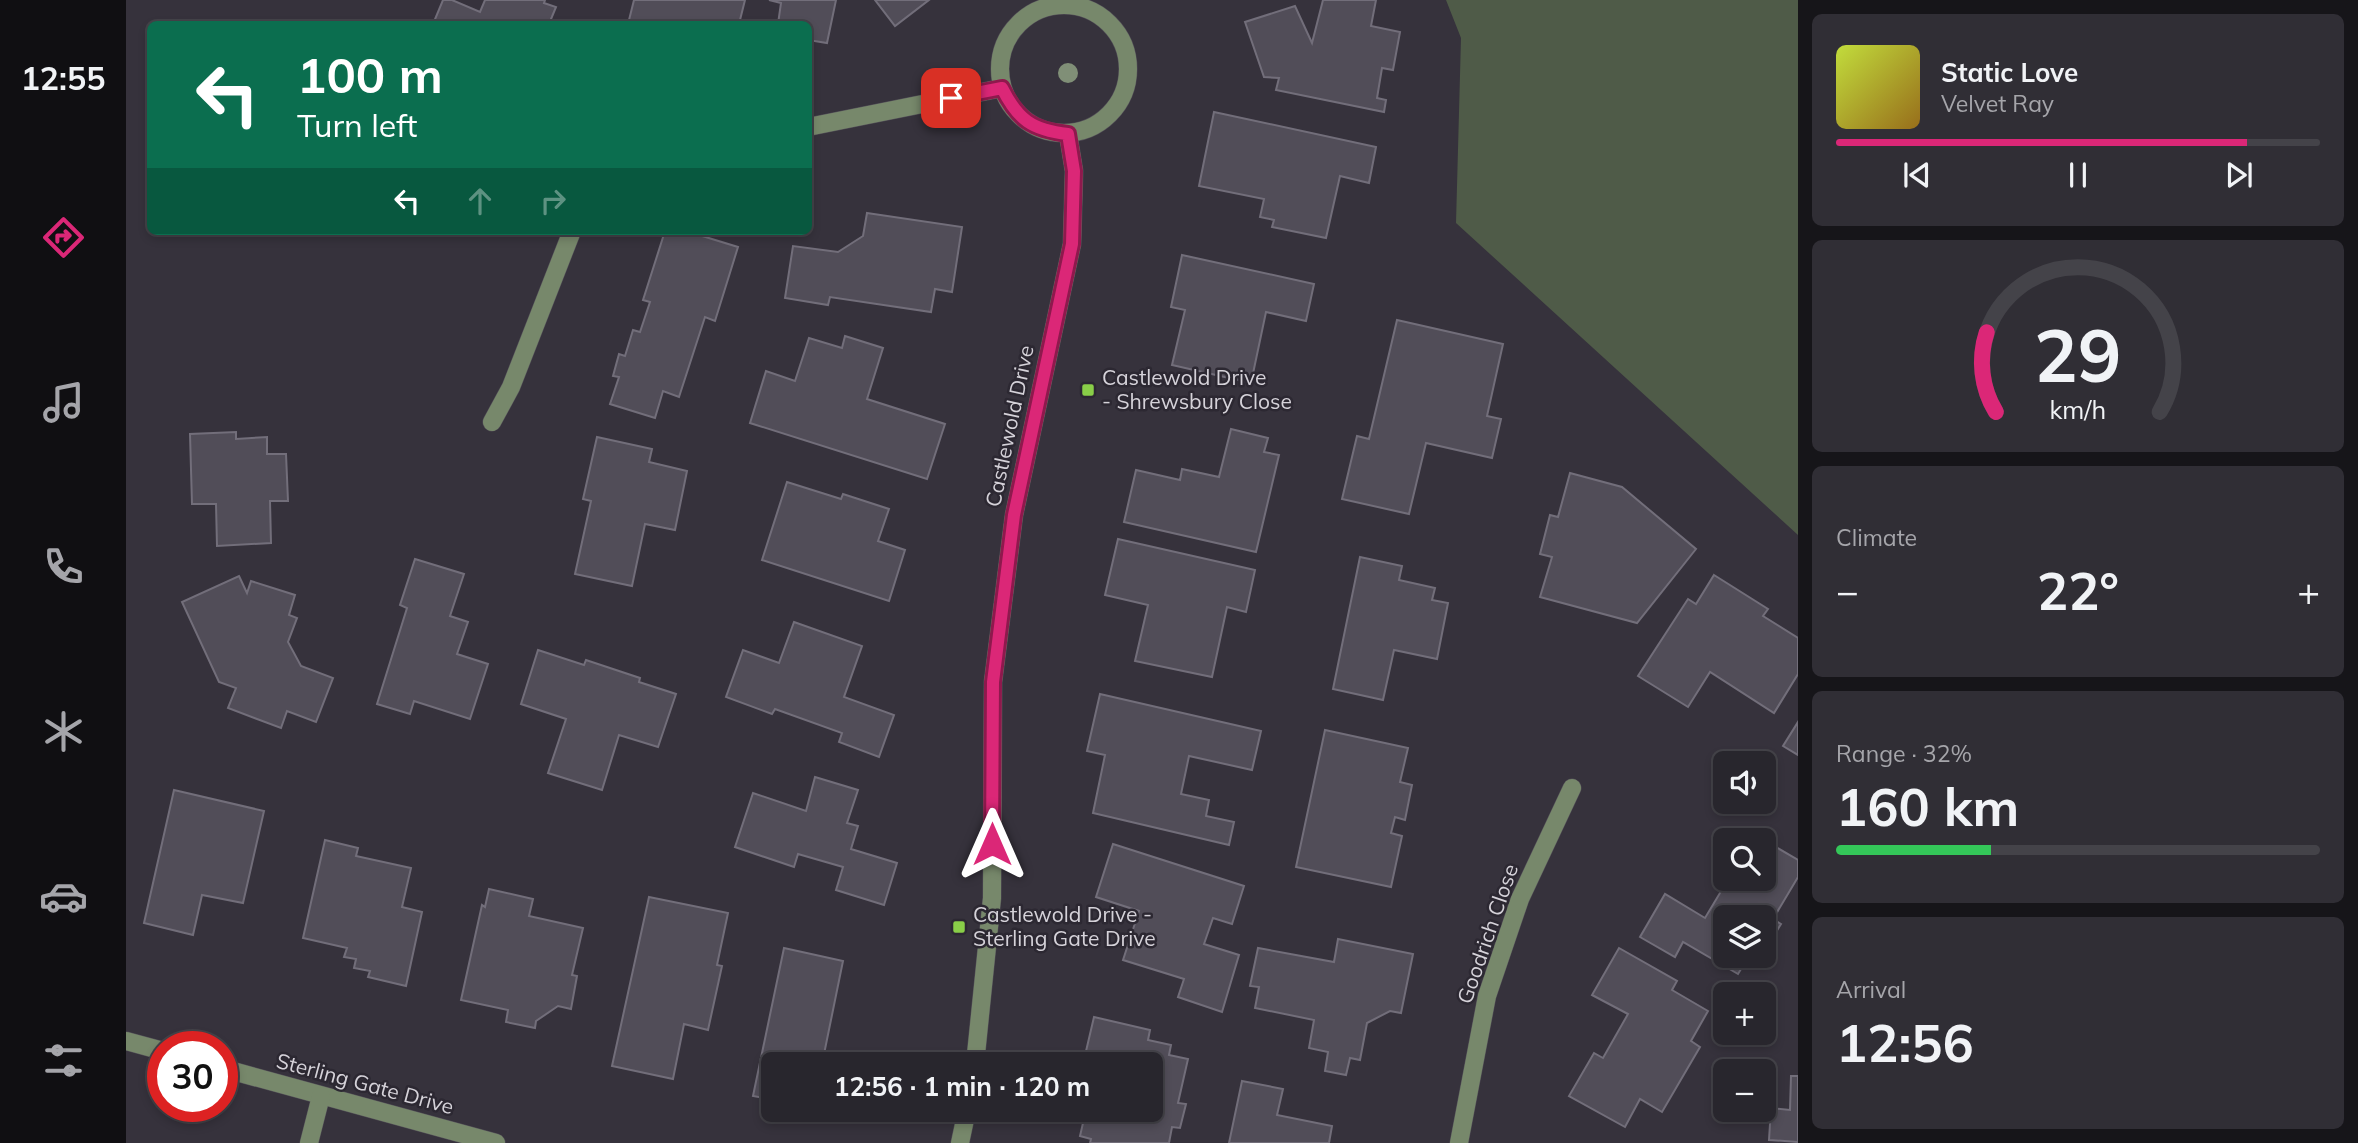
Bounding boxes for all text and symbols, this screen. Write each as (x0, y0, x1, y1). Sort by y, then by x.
text: 100 m (297, 44, 443, 105)
icon: left (182, 49, 273, 140)
text: Static Love (1941, 56, 2078, 89)
text: 12:55 (21, 58, 105, 98)
pin (921, 68, 981, 128)
icon: arrive (932, 79, 970, 117)
text: Velvet Ray (1941, 89, 2054, 118)
text: Turn left (297, 105, 417, 145)
icon: previous (1898, 156, 1936, 194)
icon: pause (2059, 156, 2097, 194)
icon: next (2220, 156, 2258, 194)
icon: left (388, 182, 426, 220)
icon: ahead (461, 182, 499, 220)
icon: right (534, 182, 572, 220)
icon: directions (39, 213, 88, 262)
text: 29 (2034, 309, 2122, 400)
street label: Castlewold Drive (979, 343, 1039, 509)
place label: Castlewold Drive - Shrewsbury Close (1102, 364, 1292, 414)
icon: music (39, 378, 88, 427)
marker: Castlewold Drive - Shrewsbury Close (1080, 382, 1096, 398)
text: km/h (2050, 393, 2106, 424)
text: Climate (1836, 523, 1917, 552)
icon: phone (39, 542, 88, 591)
text: 22° (2037, 558, 2119, 623)
text: − (1836, 567, 1859, 615)
text: + (2297, 567, 2320, 615)
icon: climate (39, 707, 88, 756)
text: Range · 32% (1836, 739, 1972, 768)
map controls (1713, 751, 1776, 1122)
button: sound (1713, 751, 1776, 814)
text: 160 km (1836, 774, 2019, 839)
position arrow (955, 807, 1029, 881)
button: search (1713, 828, 1776, 891)
street label: Goodrich Close (1451, 860, 1523, 1007)
icon: car (39, 872, 88, 921)
place label: Castlewold Drive - Sterling Gate Drive (973, 901, 1156, 951)
button: layers (1713, 905, 1776, 968)
marker: Castlewold Drive - Sterling Gate Drive (951, 919, 967, 935)
text: Arrival (1836, 975, 1906, 1004)
button: + (1713, 982, 1776, 1045)
text: 12:56 (1836, 1010, 1974, 1075)
speed limit sign: 30 (147, 1031, 238, 1122)
icon: filters (39, 1036, 88, 1085)
street label: Sterling Gate Drive (274, 1047, 457, 1119)
button: − (1713, 1059, 1776, 1122)
text: 12:56 · 1 min · 120 m (834, 1070, 1090, 1103)

